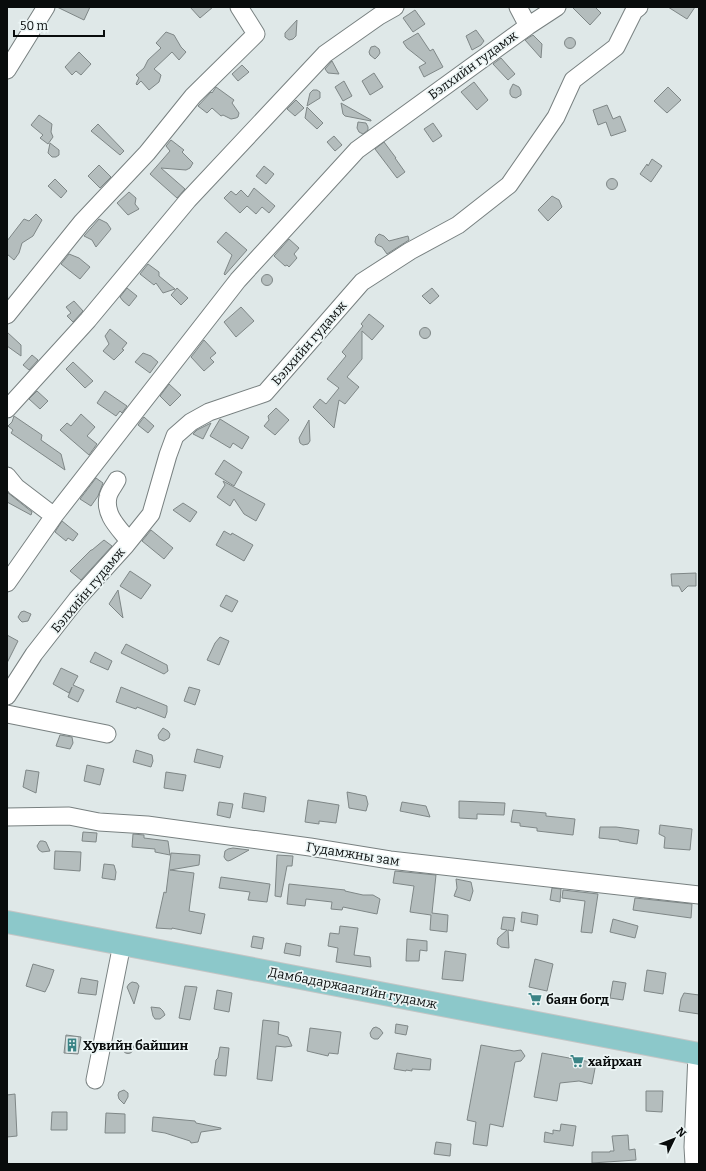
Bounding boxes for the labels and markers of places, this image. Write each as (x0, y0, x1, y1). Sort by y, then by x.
supermarket icon: баян богд (527, 991, 543, 1007)
place label: баян богд (546, 992, 610, 1007)
building icon: Хувийн байшин (64, 1037, 80, 1053)
place label: Хувийн байшин (83, 1038, 188, 1053)
supermarket icon: хайрхан (569, 1053, 585, 1069)
place label: хайрхан (588, 1054, 642, 1069)

